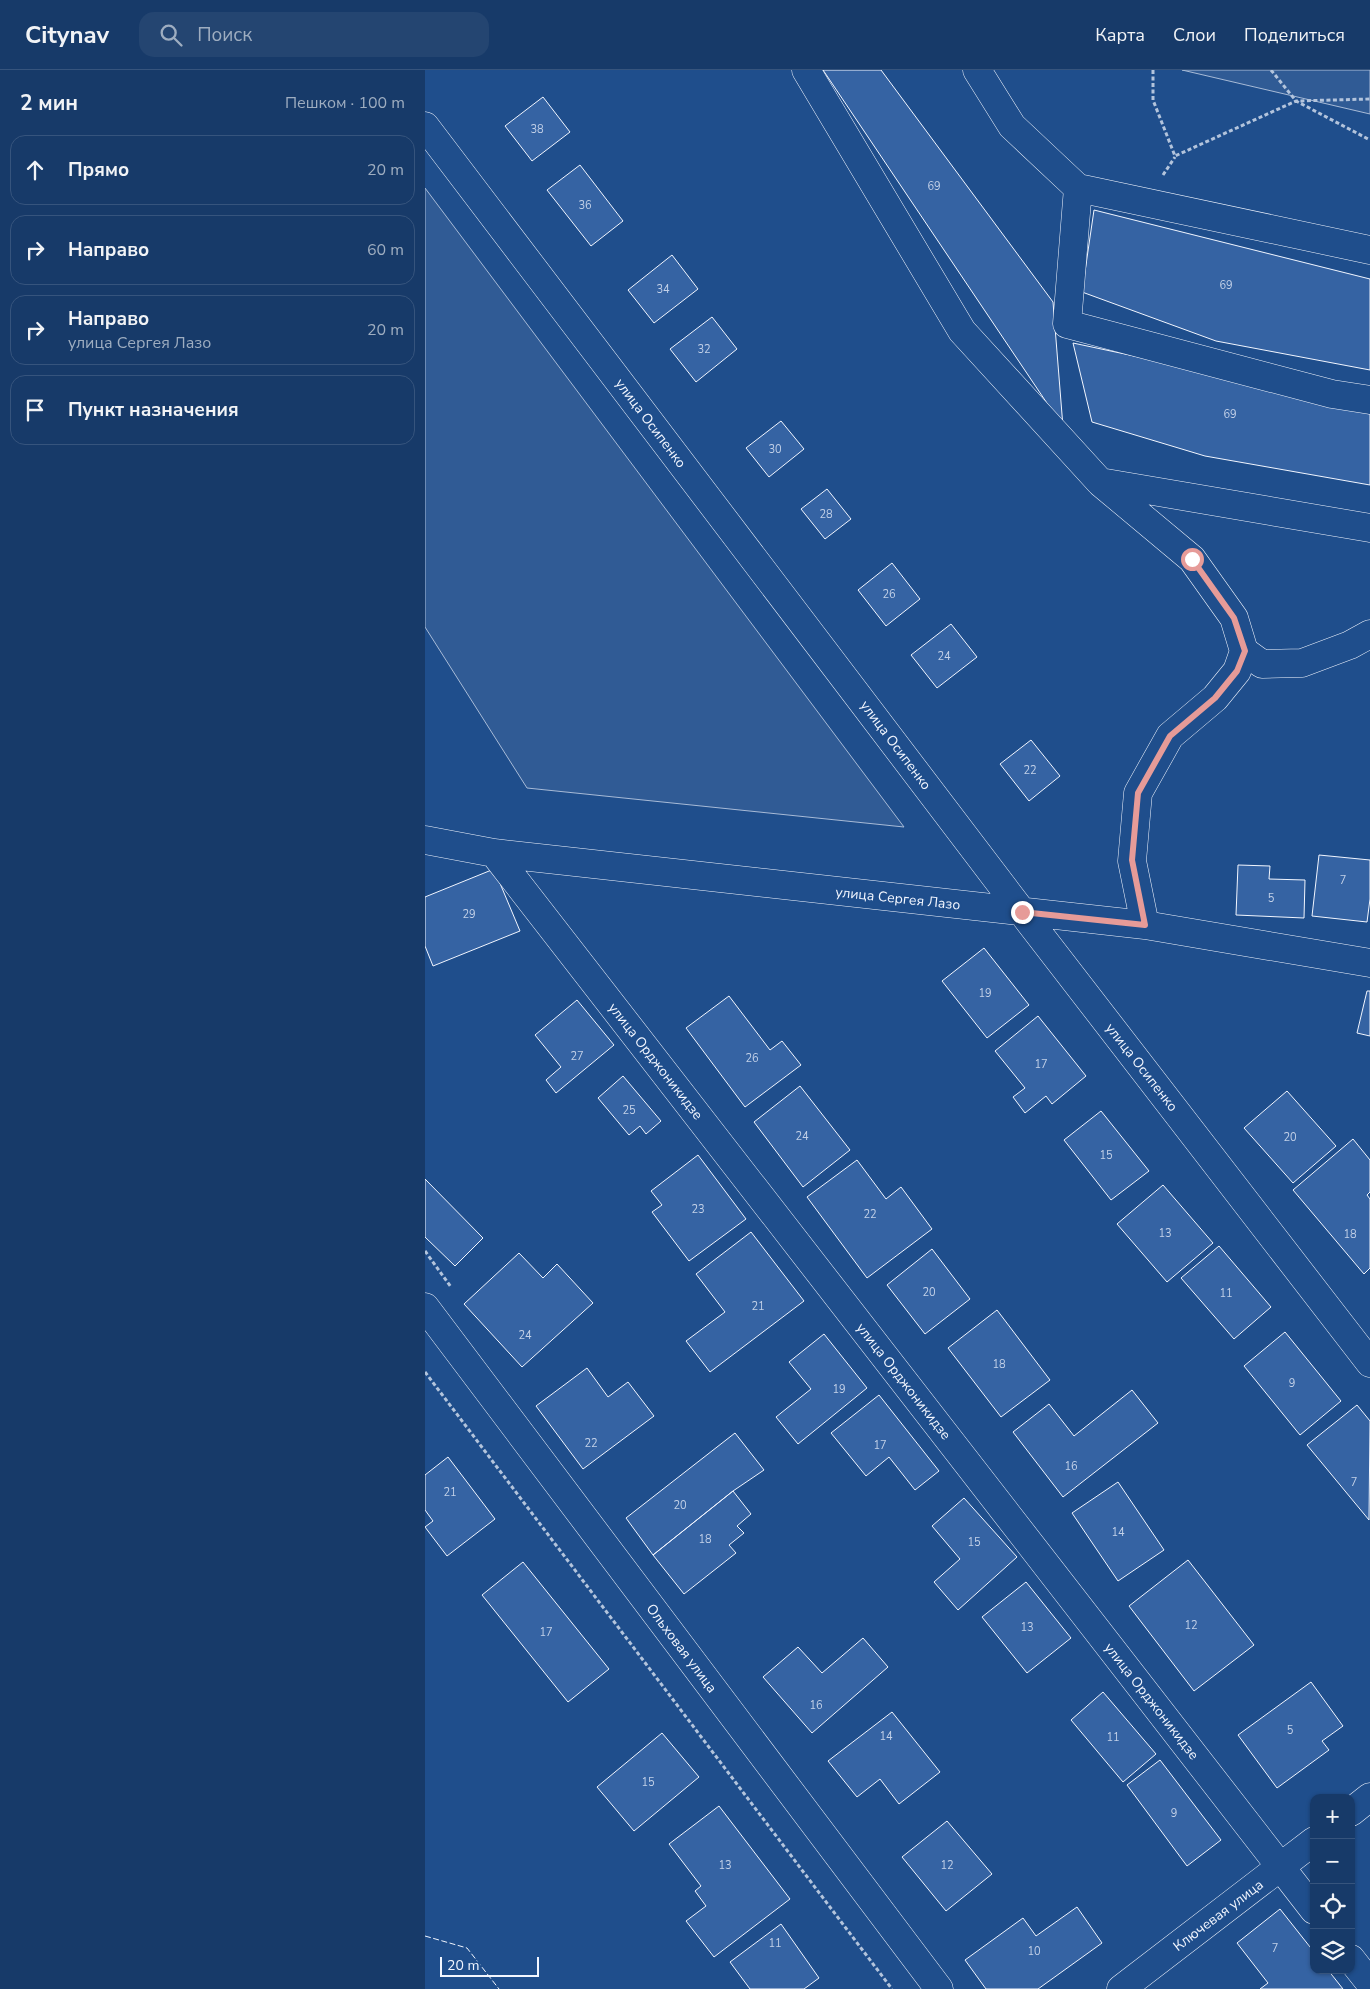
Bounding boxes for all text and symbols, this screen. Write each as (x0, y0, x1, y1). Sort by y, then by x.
search box (139, 12, 489, 57)
text: Citynav (25, 19, 109, 51)
icon: search (157, 21, 185, 49)
text: Поиск (197, 22, 252, 48)
text: Карта (1095, 23, 1145, 47)
text: Слои (1173, 23, 1216, 47)
text: Поделиться (1244, 23, 1345, 47)
text: 2 мин (20, 89, 78, 117)
text: Пешком · 100 m (285, 92, 405, 114)
house number: 38 (530, 122, 544, 137)
icon: ahead (21, 156, 49, 184)
text: Прямо (68, 157, 129, 183)
text: 20 m (367, 159, 404, 181)
house number: 69 (927, 179, 941, 194)
house number: 36 (578, 198, 592, 213)
icon: right (21, 236, 49, 264)
text: Направо (68, 237, 149, 263)
text: 60 m (367, 239, 404, 261)
house number: 69 (1219, 278, 1233, 293)
house number: 34 (656, 282, 670, 297)
text: Направо (68, 306, 149, 332)
icon: right (21, 316, 49, 344)
text: 20 m (367, 319, 404, 341)
text: улица Сергея Лазо (68, 332, 211, 354)
house number: 32 (697, 342, 711, 357)
street label: улица Осипенко (611, 375, 691, 472)
icon: arrive (21, 396, 49, 424)
text: Пункт назначения (68, 397, 239, 423)
house number: 69 (1223, 407, 1237, 422)
house number: 30 (768, 442, 782, 457)
house number: 28 (819, 507, 833, 522)
route start (1181, 548, 1204, 571)
house number: 26 (882, 587, 896, 602)
house number: 24 (937, 649, 951, 664)
street label: улица Осипенко (856, 697, 936, 794)
house number: 22 (1023, 763, 1037, 778)
house number: 7 (1340, 873, 1346, 888)
street label: улица Сергея Лазо (835, 882, 961, 915)
house number: 5 (1268, 891, 1275, 906)
route end (1011, 901, 1034, 924)
house number: 29 (462, 907, 476, 922)
house number: 19 (978, 986, 992, 1001)
street label: улица Орджоникидзе (604, 999, 707, 1124)
street label: улица Осипенко (1101, 1019, 1182, 1116)
house number: 27 (570, 1049, 584, 1064)
house number: 26 (745, 1051, 759, 1066)
house number: 17 (1034, 1057, 1048, 1072)
house number: 25 (622, 1103, 636, 1118)
house number: 24 (795, 1129, 809, 1144)
house number: 20 (1283, 1130, 1297, 1145)
house number: 15 (1099, 1148, 1113, 1163)
house number: 23 (691, 1202, 705, 1217)
house number: 22 (863, 1207, 877, 1222)
house number: 13 (1158, 1226, 1172, 1241)
house number: 18 (1343, 1227, 1357, 1242)
house number: 20 (922, 1285, 936, 1300)
house number: 11 (1219, 1286, 1233, 1301)
house number: 21 (751, 1299, 765, 1314)
street label: улица Орджоникидзе (852, 1319, 955, 1444)
house number: 24 (518, 1328, 532, 1343)
house number: 18 (992, 1357, 1006, 1372)
house number: 9 (1289, 1376, 1295, 1391)
house number: 19 (832, 1382, 846, 1397)
house number: 22 (584, 1436, 598, 1451)
house number: 17 (873, 1438, 887, 1453)
house number: 16 (1064, 1459, 1078, 1474)
house number: 7 (1351, 1475, 1357, 1490)
house number: 21 (443, 1485, 457, 1500)
house number: 20 (673, 1498, 687, 1513)
house number: 14 (1111, 1525, 1125, 1540)
house number: 18 (698, 1532, 712, 1547)
house number: 15 (967, 1535, 981, 1550)
street label: Ольховая улица (642, 1600, 721, 1697)
house number: 12 (1184, 1618, 1198, 1633)
house number: 13 (1020, 1620, 1034, 1635)
house number: 17 (539, 1625, 553, 1640)
street label: улица Орджоникидзе (1100, 1639, 1203, 1764)
house number: 16 (809, 1698, 823, 1713)
house number: 5 (1287, 1723, 1294, 1738)
house number: 14 (879, 1729, 893, 1744)
house number: 11 (1106, 1730, 1120, 1745)
house number: 15 (641, 1775, 655, 1790)
map controls (1310, 1794, 1355, 1974)
button: + (1310, 1794, 1355, 1839)
house number: 9 (1171, 1806, 1177, 1821)
button: − (1310, 1839, 1355, 1884)
house number: 13 (718, 1858, 732, 1873)
house number: 12 (940, 1858, 954, 1873)
street label: Ключевая улица (1169, 1875, 1267, 1956)
button: locate (1310, 1884, 1355, 1929)
button: layers (1310, 1929, 1355, 1974)
house number: 11 (768, 1936, 782, 1951)
house number: 7 (1272, 1941, 1278, 1956)
house number: 10 (1027, 1944, 1041, 1959)
scale bar (440, 1954, 539, 1977)
text: 20 m (447, 1956, 479, 1975)

